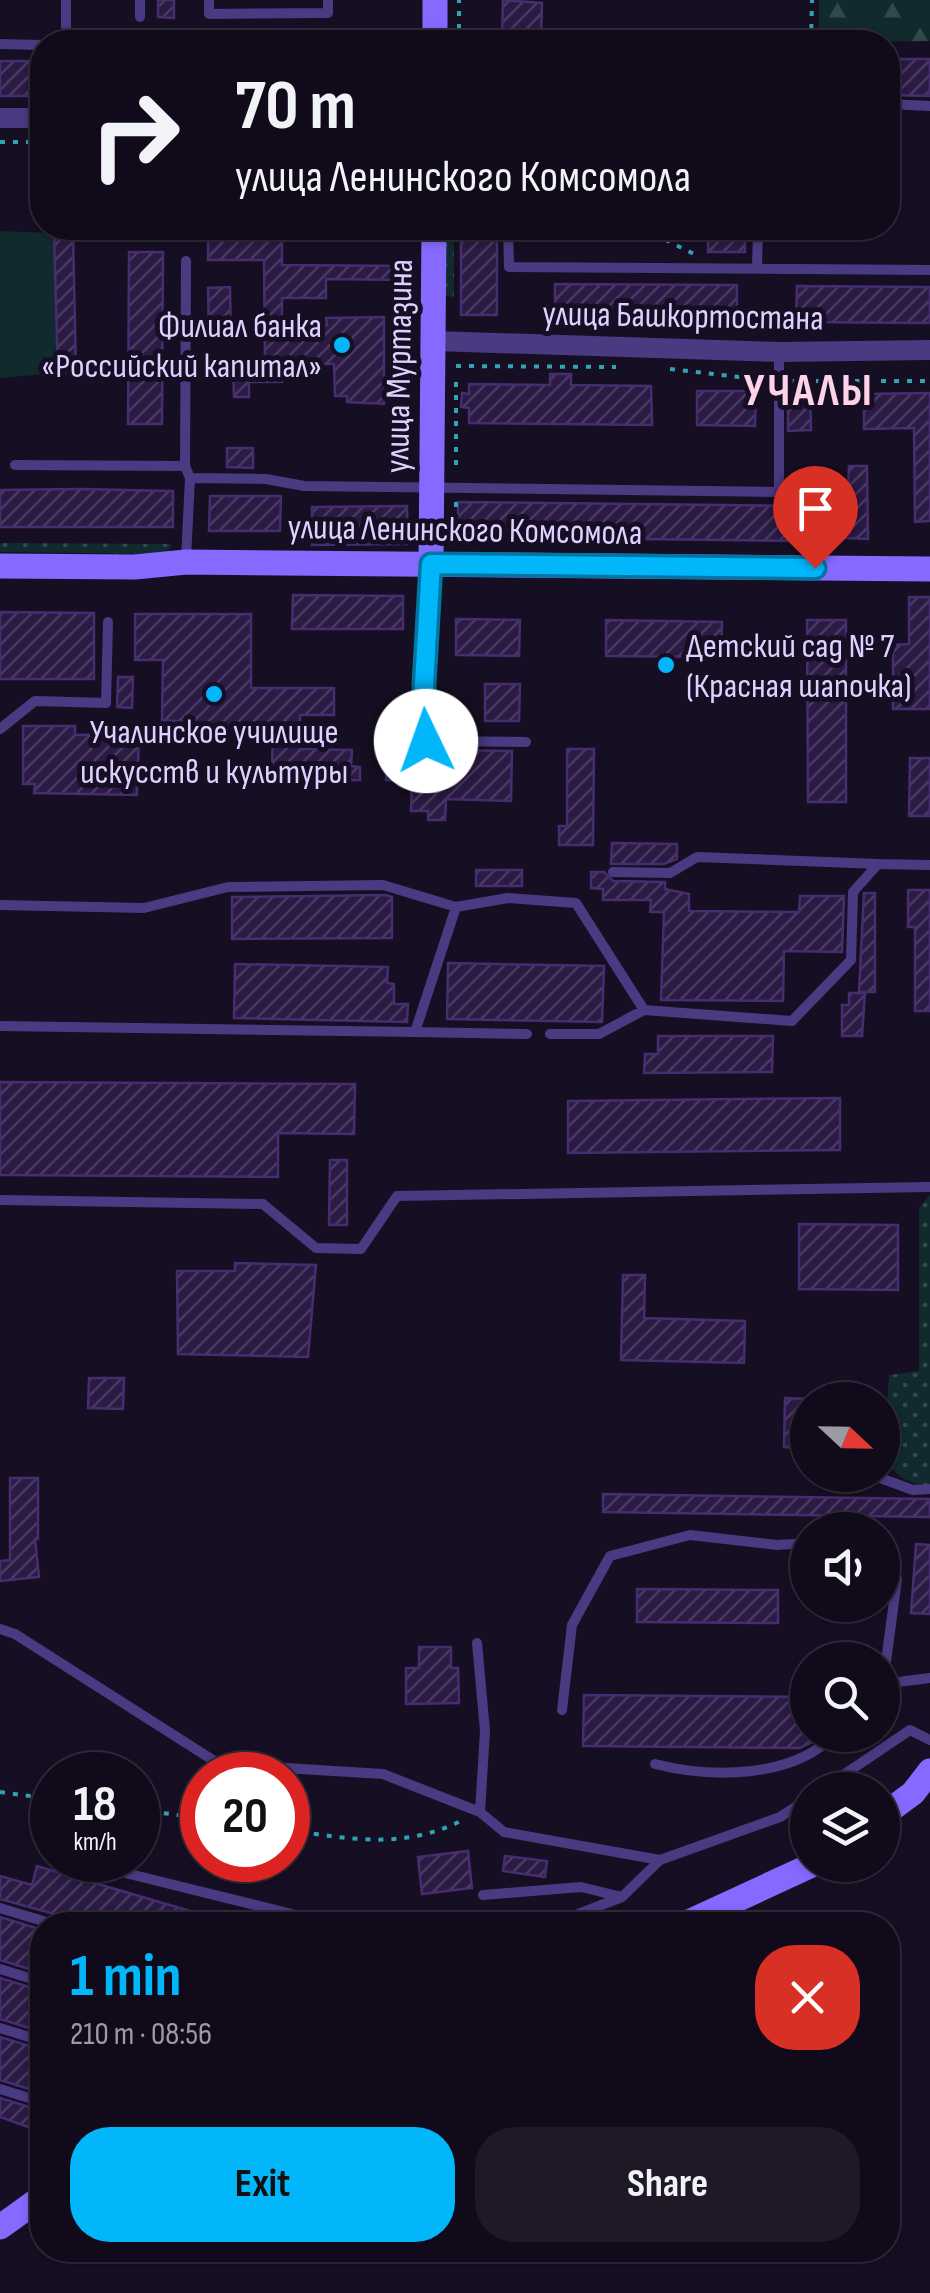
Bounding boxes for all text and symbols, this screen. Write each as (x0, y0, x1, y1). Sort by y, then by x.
text: 70 m (235, 65, 356, 149)
icon: right (70, 70, 200, 200)
text: улица Ленинского Комсомола (235, 150, 691, 205)
street label: улица Муртазина (376, 259, 423, 473)
street label: улица Башкортостана (542, 293, 824, 340)
place label: Филиал банка «Российский капитал» (41, 305, 322, 388)
marker: Филиал банка «Российский капитал» (331, 334, 353, 356)
district label: УЧАЛЫ (744, 364, 874, 419)
pin (773, 466, 858, 569)
icon: arrive (788, 481, 843, 536)
street label: улица Ленинского Комсомола (287, 506, 643, 555)
place label: Детский сад № 7 (Красная шапочка) (686, 625, 912, 708)
marker: Детский сад № 7 (Красная шапочка) (655, 654, 677, 676)
marker: Учалинское училище искусств и культуры (203, 683, 225, 705)
position arrow (374, 689, 478, 793)
place label: Учалинское училище искусств и культуры (80, 711, 348, 794)
north arrow (790, 1382, 900, 1492)
map controls (790, 1382, 900, 1882)
button: sound (790, 1512, 900, 1622)
button: search (790, 1642, 900, 1752)
speed limit sign: 20 (180, 1752, 310, 1882)
button: layers (790, 1772, 900, 1882)
text: 18 (73, 1775, 117, 1835)
text: km/h (73, 1827, 117, 1858)
text: 1 min (70, 1941, 182, 2013)
button: close (755, 1945, 860, 2050)
text: 210 m · 08:56 (70, 2015, 212, 2054)
button: Exit (70, 2127, 455, 2242)
button: Share (475, 2127, 860, 2242)

